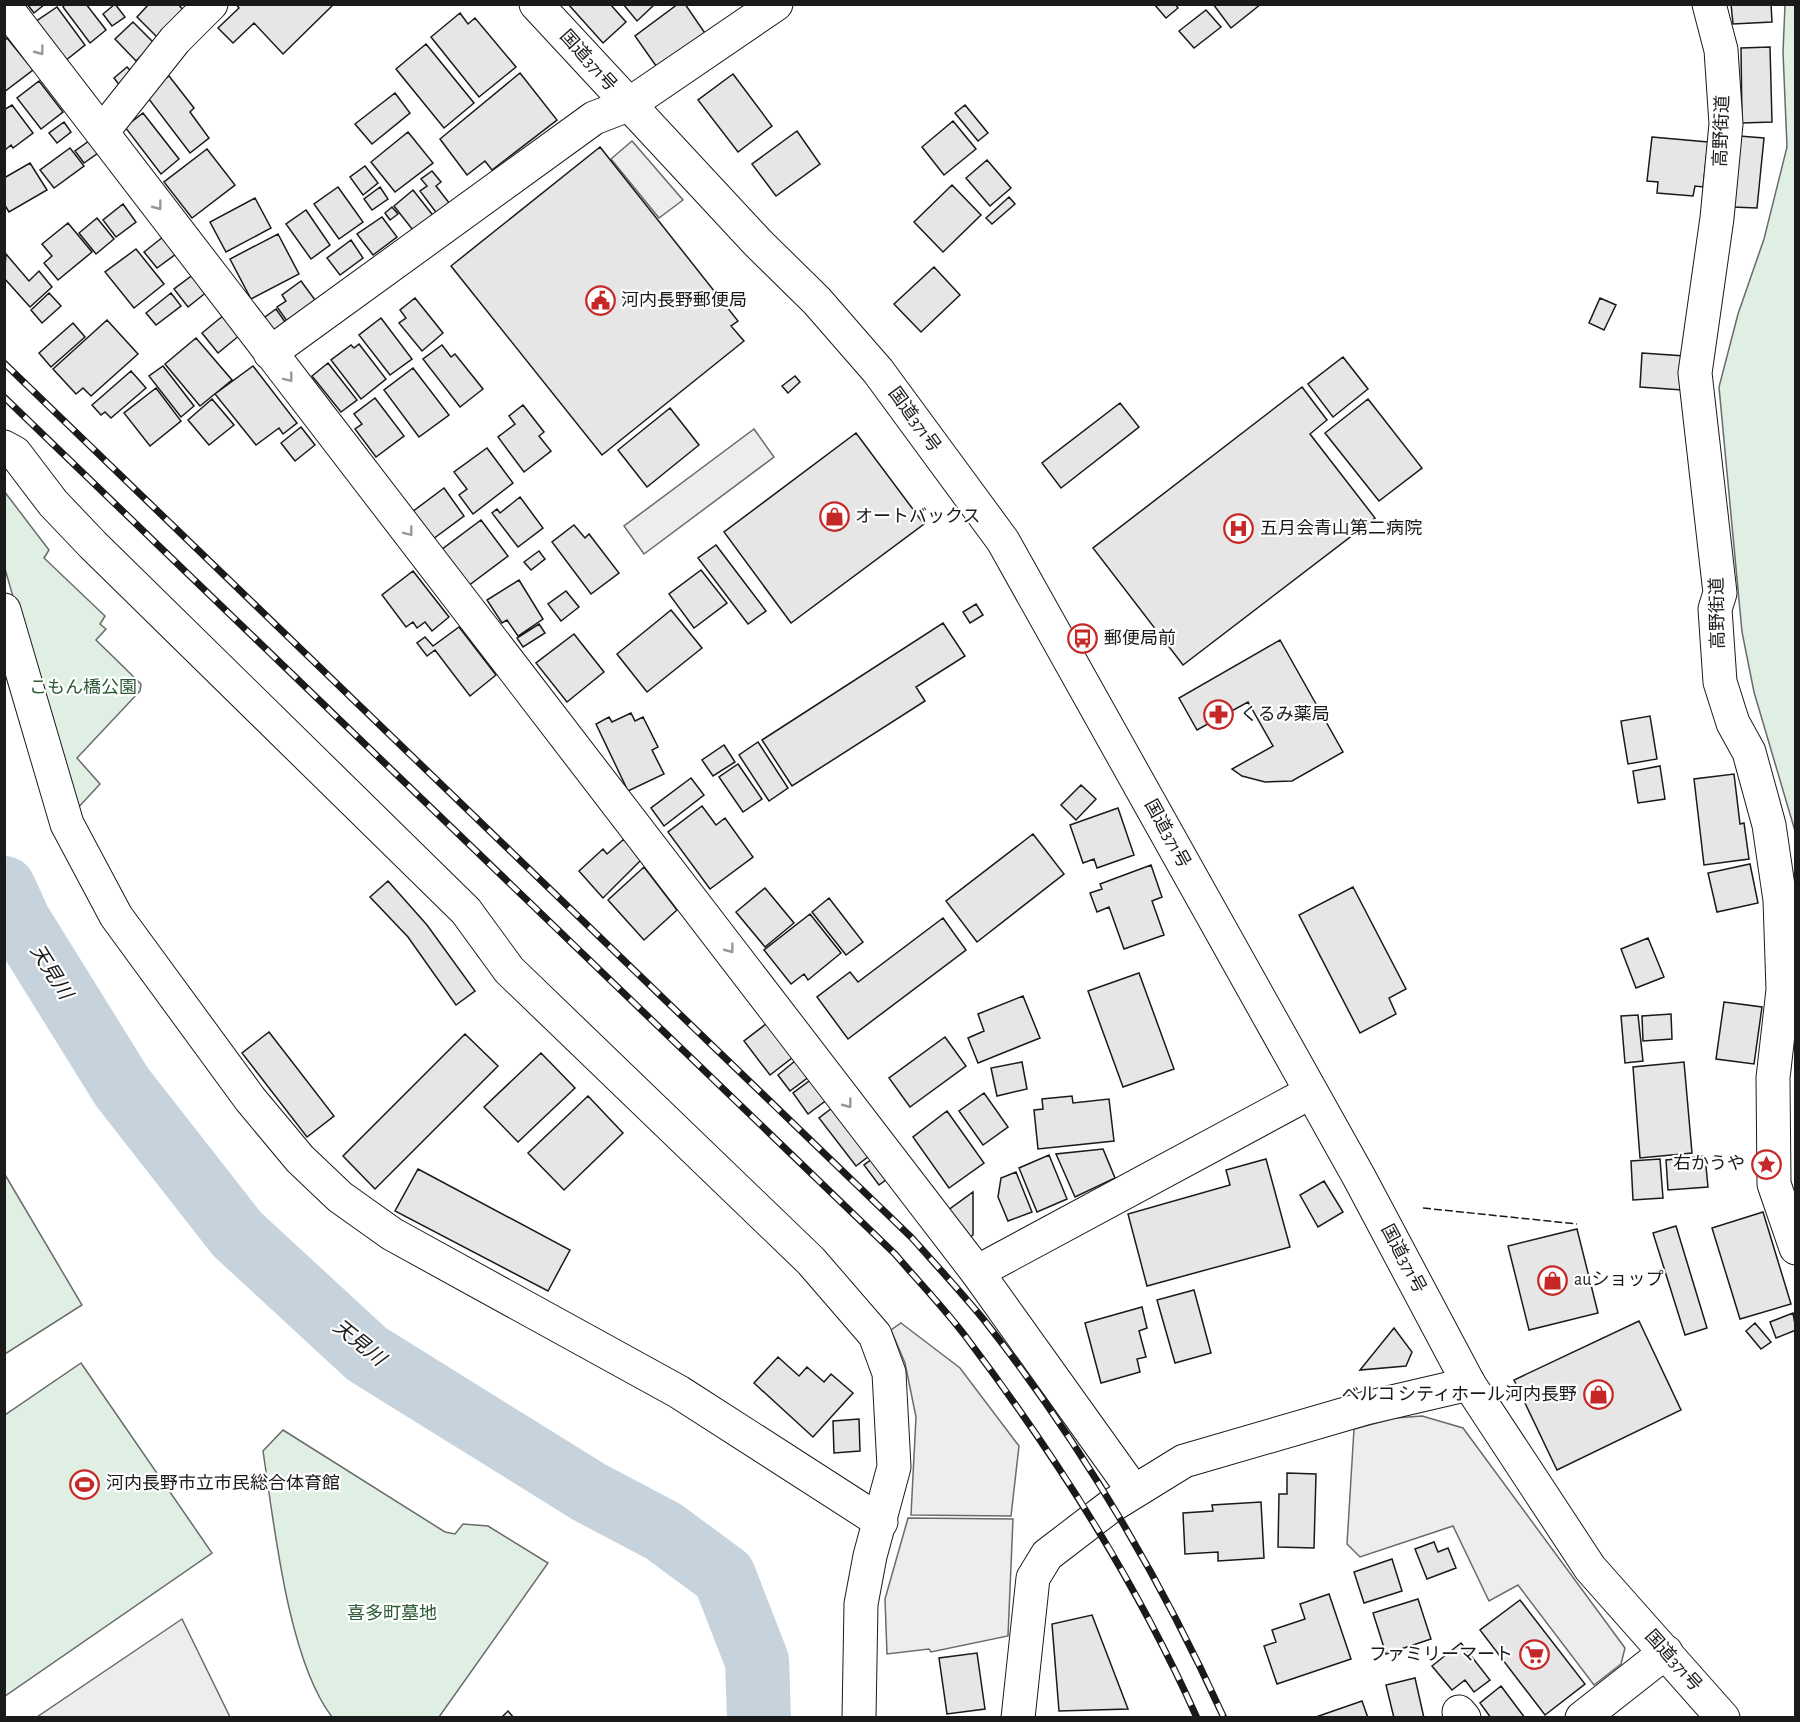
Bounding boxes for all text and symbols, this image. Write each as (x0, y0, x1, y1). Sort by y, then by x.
street label: 国道371号 (556, 26, 621, 95)
one-way arrow (33, 44, 44, 55)
street label: 高野街道 (1710, 95, 1732, 167)
one-way arrow (151, 200, 162, 211)
public building icon: 河内長野郵便局 (584, 285, 616, 317)
place label: 河内長野郵便局 (621, 291, 747, 310)
one-way arrow (282, 371, 293, 382)
street label: 国道371号 (885, 383, 945, 456)
shop icon: オートバックス (818, 501, 850, 533)
place label: オートバックス (855, 507, 980, 526)
hospital icon: 五月会青山第二病院 (1223, 513, 1255, 545)
place label: 五月会青山第二病院 (1260, 518, 1422, 538)
one-way arrow (401, 525, 412, 536)
street label: 高野街道 (1706, 577, 1728, 649)
bus stop icon: 郵便局前 (1067, 623, 1099, 655)
place label: 郵便局前 (1104, 628, 1176, 648)
park label: こもん橋公園 (29, 678, 137, 697)
pharmacy icon: くるみ薬局 (1203, 699, 1235, 731)
place label: くるみ薬局 (1240, 705, 1330, 724)
street label: 国道371号 (1141, 796, 1195, 871)
water label: 天見川 (27, 941, 77, 1004)
one-way arrow (723, 942, 734, 953)
one-way arrow (841, 1097, 852, 1108)
place icon: 右かうや (1750, 1148, 1782, 1180)
place label: 右かうや (1673, 1153, 1745, 1173)
street label: 国道371号 (1377, 1221, 1430, 1296)
shop icon: auショップ (1537, 1264, 1569, 1296)
place label: auショップ (1574, 1270, 1664, 1289)
water label: 天見川 (329, 1316, 391, 1371)
shop icon: ベルコ シティホール河内長野 (1582, 1379, 1614, 1411)
place label: ベルコ シティホール河内長野 (1341, 1385, 1577, 1404)
sports icon: 河内長野市立市民総合体育館 (69, 1468, 101, 1500)
place label: 河内長野市立市民総合体育館 (106, 1473, 340, 1493)
park label: 喜多町墓地 (347, 1603, 437, 1623)
street label: 国道371号 (1641, 1626, 1706, 1695)
supermarket icon: ファミリーマート (1518, 1639, 1550, 1671)
place label: ファミリーマート (1369, 1646, 1513, 1664)

